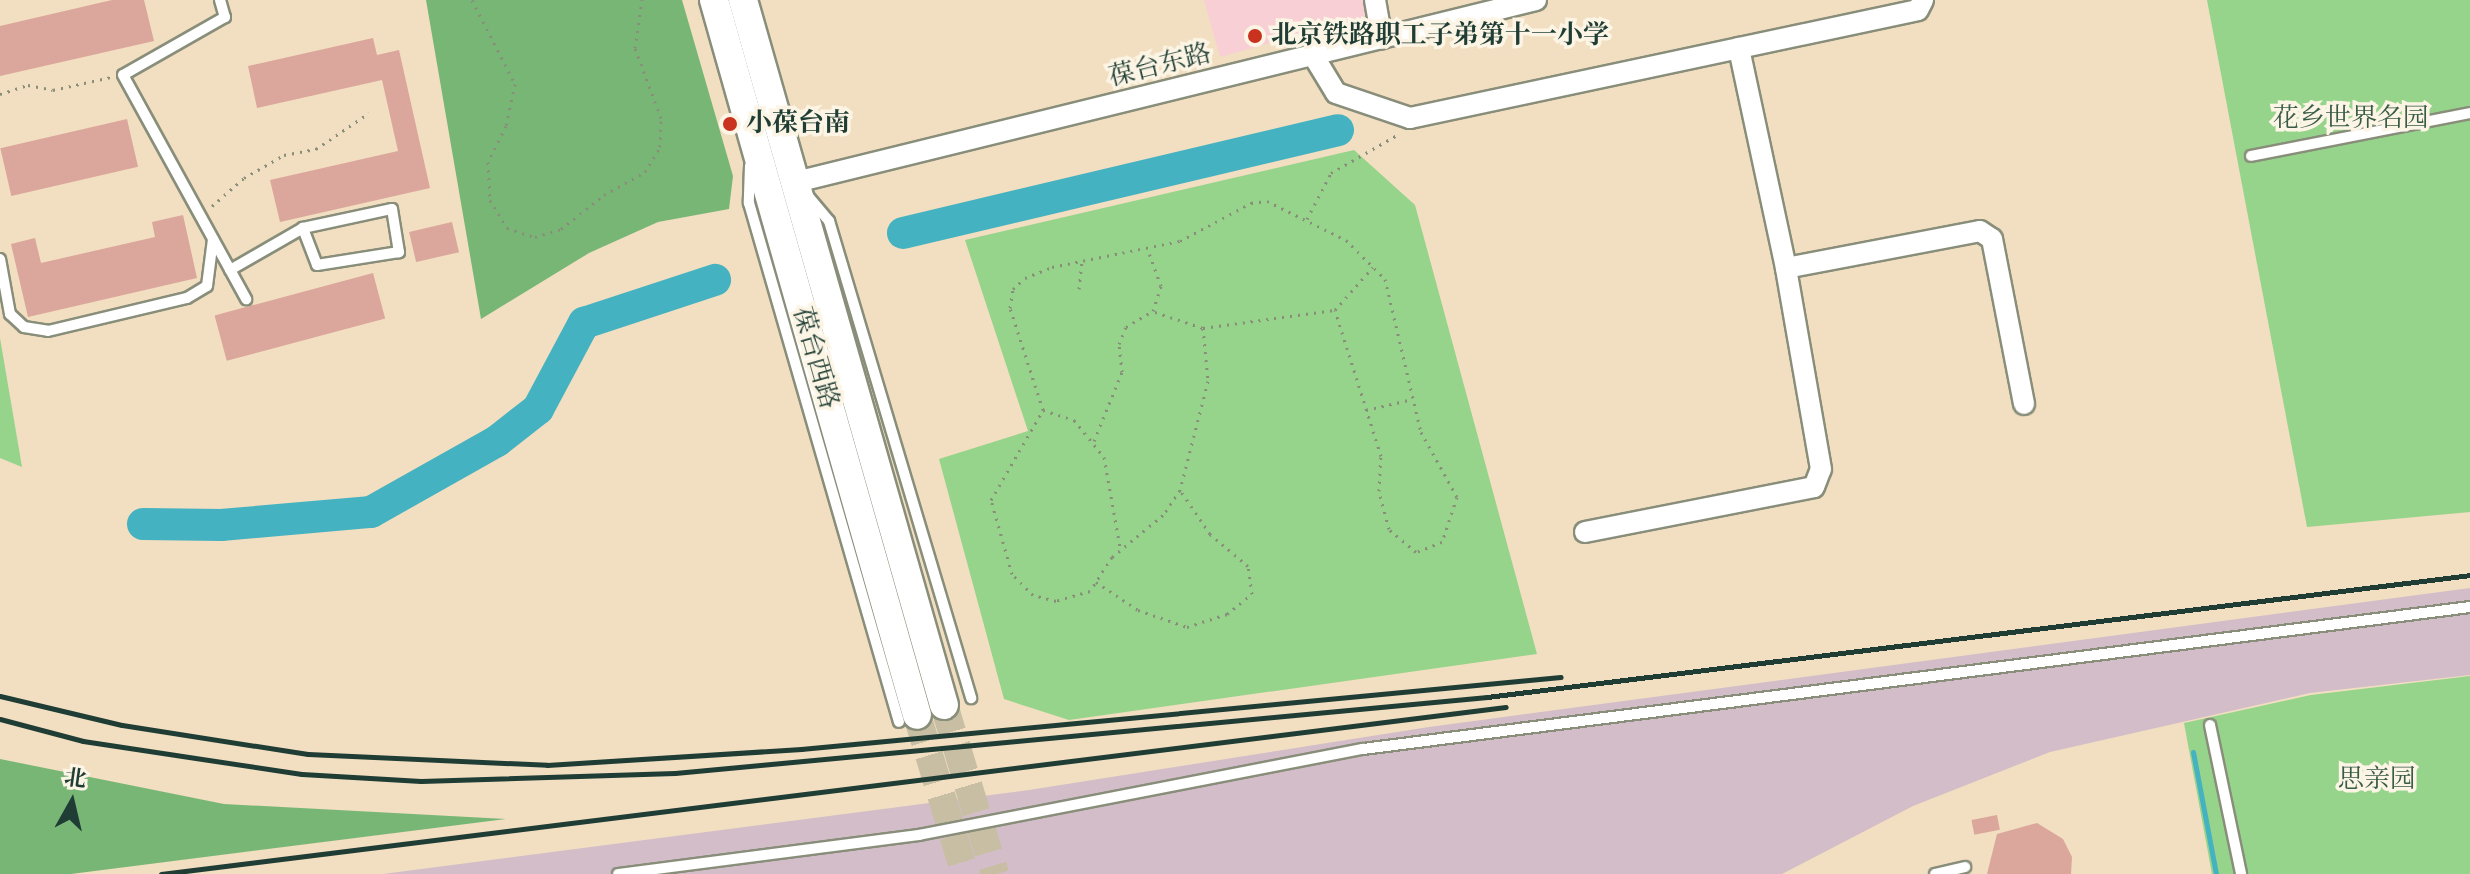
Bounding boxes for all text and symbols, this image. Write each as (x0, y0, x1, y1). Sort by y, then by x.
place label: 北京铁路职工子弟第十一小学 (1271, 20, 1609, 52)
marker: 北京铁路职工子弟第十一小学 (1246, 27, 1264, 45)
street label: 葆台东路 (1106, 38, 1214, 94)
park label: 花乡世界名园 (2273, 103, 2429, 135)
place label: 小葆台南 (746, 108, 850, 140)
marker: 小葆台南 (721, 115, 739, 133)
street label: 葆台西路 (786, 304, 844, 412)
north arrow (32, 762, 112, 842)
text: 北 (62, 763, 88, 794)
park label: 思亲园 (2338, 764, 2416, 796)

